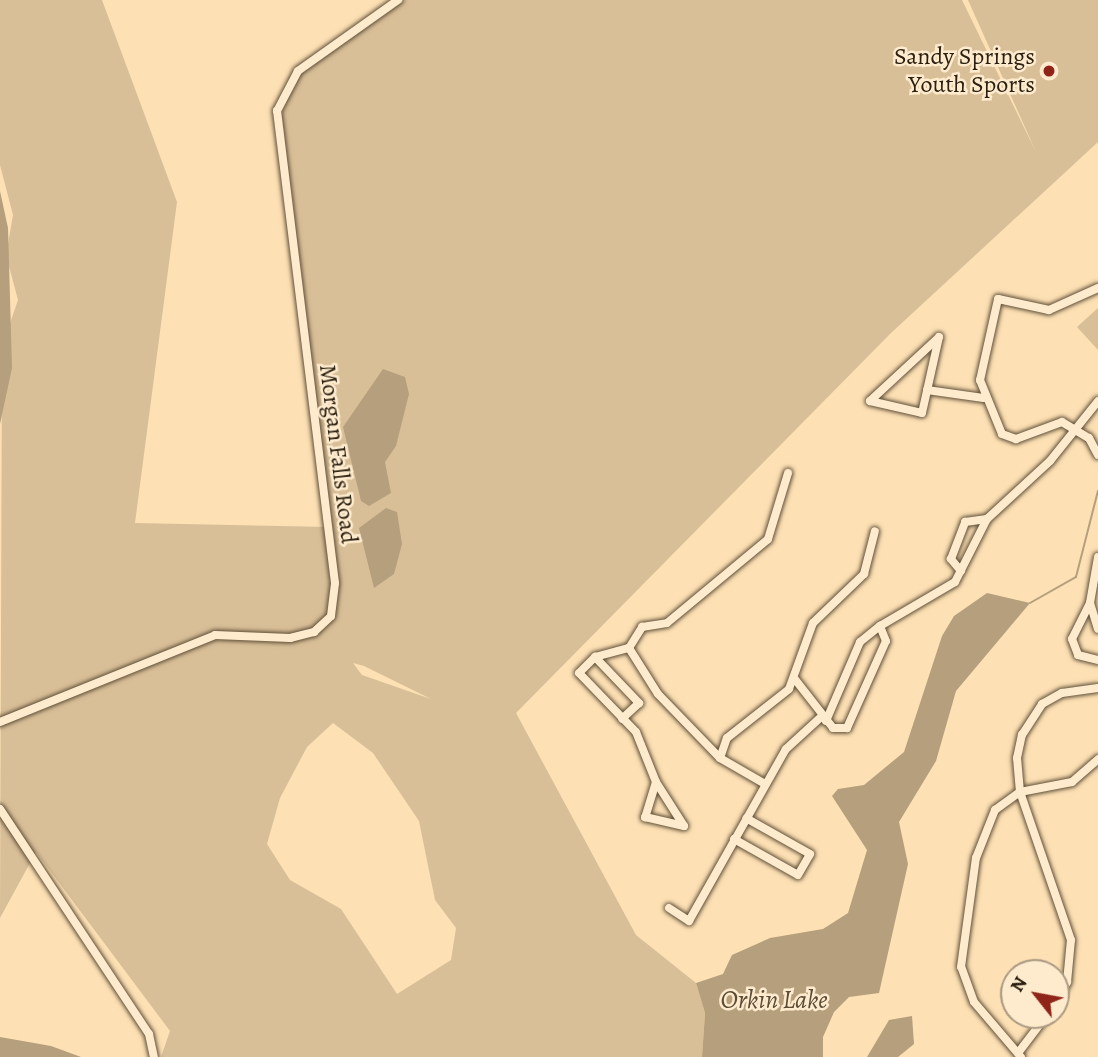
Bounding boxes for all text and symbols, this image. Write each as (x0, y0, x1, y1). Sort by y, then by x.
place label: Sandy Springs Youth Sports (894, 43, 1035, 99)
marker: Sandy Springs Youth Sports (1041, 63, 1057, 79)
street label: Morgan Falls Road (313, 363, 363, 545)
north arrow (1000, 959, 1070, 1029)
text: N (1004, 972, 1033, 997)
water label: Orkin Lake (720, 984, 828, 1016)

